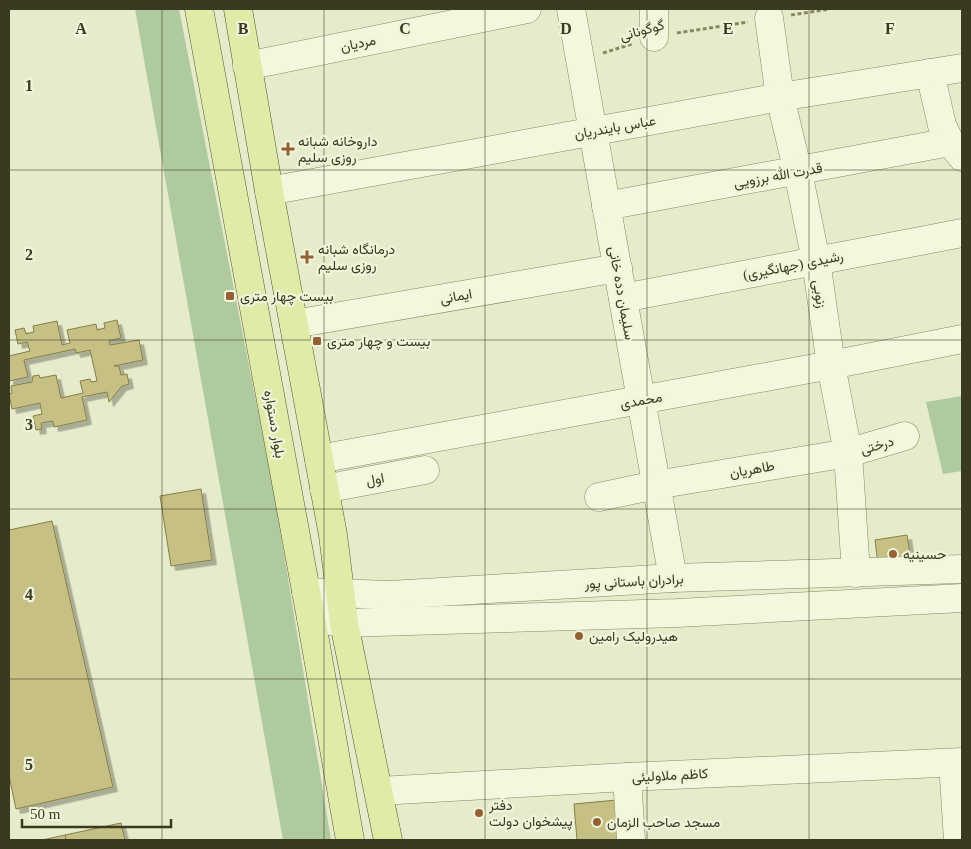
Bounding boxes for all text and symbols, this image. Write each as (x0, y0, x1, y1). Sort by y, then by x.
street label: گوگونانی (618, 17, 666, 45)
text: A (75, 20, 87, 37)
text: B (238, 20, 249, 37)
text: C (399, 20, 411, 37)
text: D (560, 20, 572, 37)
text: E (723, 20, 733, 37)
text: F (885, 20, 895, 37)
street label: مردیان (339, 32, 377, 56)
text: 1 (25, 77, 33, 94)
street label: عباس بایندریان (573, 113, 657, 143)
place label: داروخانه شبانه روزی سلیم (298, 134, 378, 166)
marker: داروخانه شبانه روزی سلیم (282, 143, 294, 155)
street label: قدرت الله برزویی (732, 159, 824, 192)
place label: درمانگاه شبانه روزی سلیم (318, 242, 395, 274)
street label: سلیمان دده خانی (605, 245, 637, 341)
text: 2 (25, 246, 33, 263)
street label: رشیدی (جهانگیری) (742, 248, 845, 284)
marker: درمانگاه شبانه روزی سلیم (300, 250, 314, 264)
street label: زنوبی (809, 279, 829, 310)
street label: ایمانی (439, 286, 474, 308)
place label: بیست چهار متری (240, 289, 334, 306)
marker: بیست چهار متری (224, 290, 236, 302)
place label: بیست و چهار متری (327, 334, 430, 351)
marker: بیست و چهار متری (311, 335, 323, 347)
street label: بلوار دستواره (260, 389, 288, 459)
street label: محمدی (619, 389, 663, 413)
text: 3 (25, 416, 33, 433)
street label: درختی (859, 434, 896, 458)
street label: طاهریان (728, 458, 776, 482)
street label: اول (365, 470, 386, 491)
place label: حسینیه (903, 547, 946, 562)
marker: حسینیه (887, 548, 899, 560)
street label: برادران باستانی پور (583, 571, 684, 594)
text: 4 (25, 586, 33, 603)
place label: هیدرولیک رامین (589, 629, 678, 645)
marker: هیدرولیک رامین (573, 630, 585, 642)
text: 5 (25, 756, 33, 773)
street label: کاظم ملاولیئی (631, 766, 709, 786)
scale bar (22, 796, 171, 828)
place label: دفتر پیشخوان دولت (488, 798, 573, 831)
text: 50 m (30, 806, 61, 822)
marker: دفتر پیشخوان دولت (473, 807, 485, 819)
place label: مسجد صاحب الزمان (607, 815, 720, 831)
marker: مسجد صاحب الزمان (591, 816, 603, 828)

